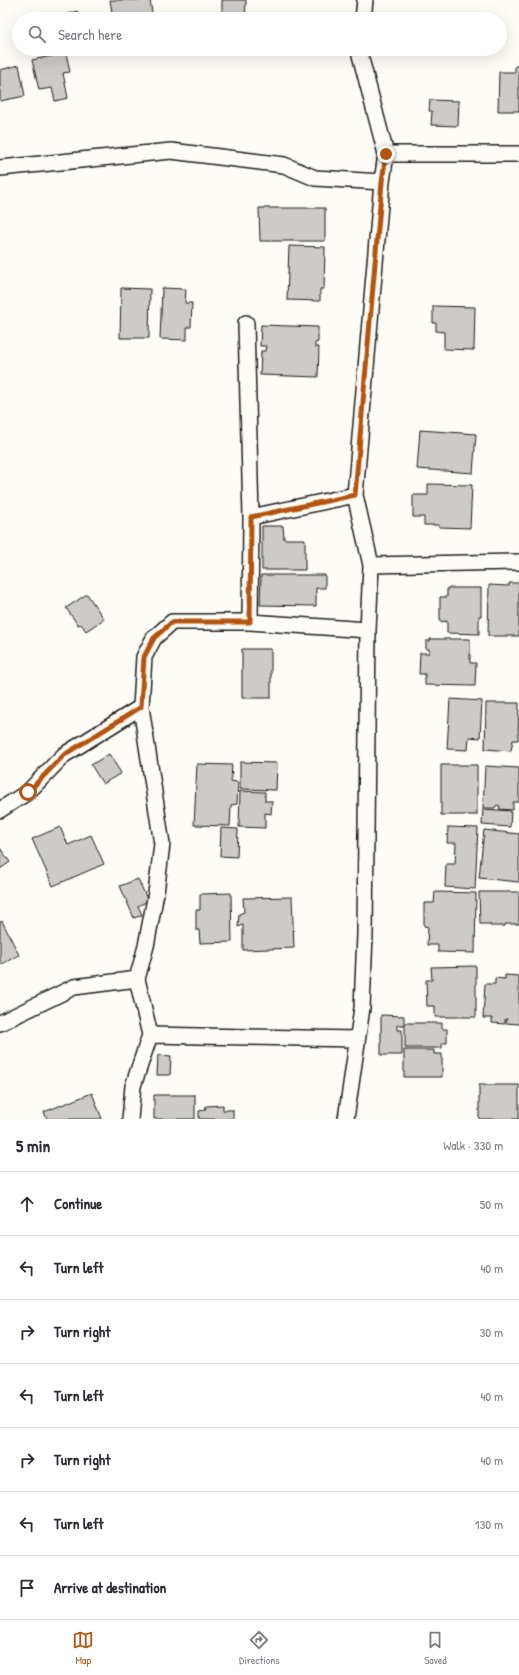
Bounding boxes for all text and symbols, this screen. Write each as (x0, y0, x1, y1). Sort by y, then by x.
search box (12, 12, 507, 56)
icon: search (26, 23, 48, 45)
text: Search here (58, 24, 122, 45)
route end (377, 145, 395, 163)
route start (19, 783, 37, 801)
text: 5 min (16, 1134, 50, 1157)
text: Walk · 330 m (443, 1136, 503, 1154)
icon: ahead (16, 1193, 38, 1215)
text: Continue (54, 1193, 102, 1214)
text: 50 m (480, 1195, 503, 1213)
icon: left (16, 1257, 38, 1279)
text: Turn left (54, 1257, 104, 1278)
text: 40 m (480, 1259, 503, 1277)
icon: right (16, 1321, 38, 1343)
text: Turn right (54, 1321, 110, 1342)
text: 30 m (480, 1323, 503, 1341)
icon: left (16, 1385, 38, 1407)
text: Turn left (54, 1385, 104, 1406)
text: 40 m (480, 1387, 503, 1405)
icon: right (16, 1449, 38, 1471)
text: Turn right (54, 1449, 110, 1470)
text: 40 m (480, 1451, 503, 1469)
icon: left (16, 1513, 38, 1535)
text: Turn left (54, 1513, 104, 1534)
text: 130 m (475, 1515, 503, 1533)
icon: arrive (16, 1577, 38, 1599)
text: Arrive at destination (54, 1577, 166, 1598)
tab: Map (72, 1629, 94, 1667)
tab: Directions (239, 1629, 280, 1667)
tab: Saved (424, 1629, 447, 1667)

